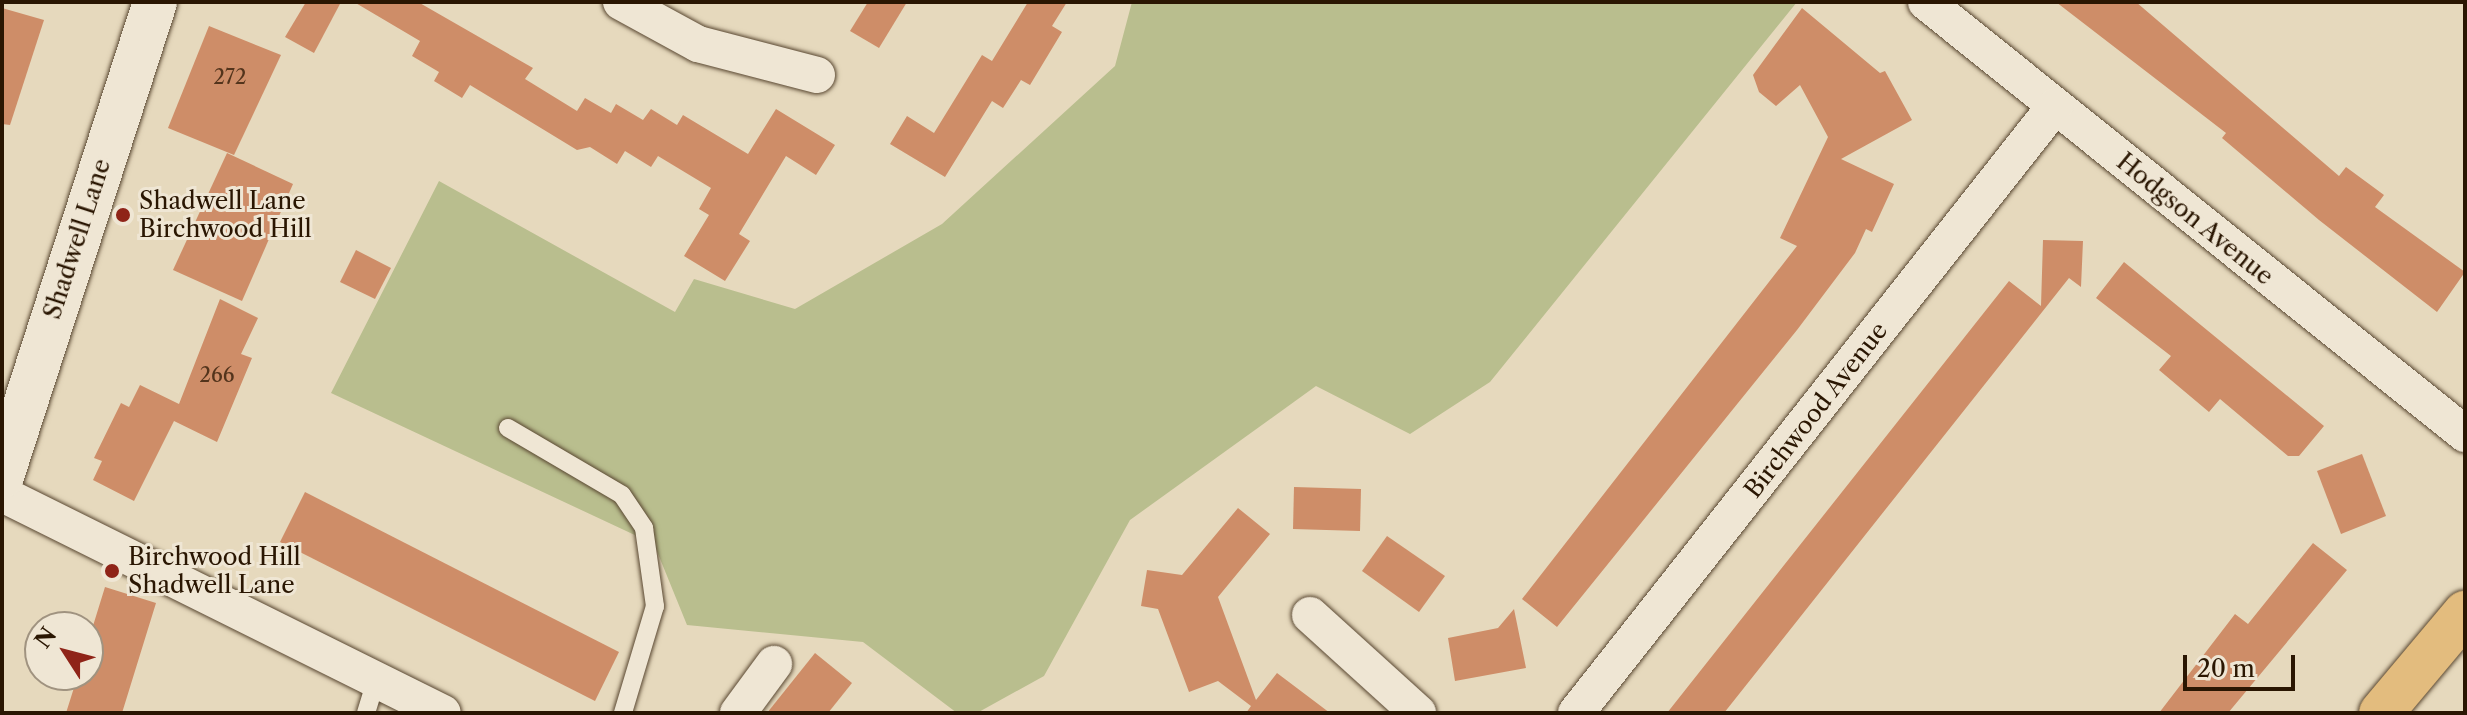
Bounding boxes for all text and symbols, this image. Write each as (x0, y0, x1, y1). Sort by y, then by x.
house number: 272 (214, 65, 246, 89)
street label: Hodgson Avenue (2111, 147, 2279, 291)
street label: Shadwell Lane (38, 155, 116, 323)
place label: Shadwell Lane Birchwood Hill (139, 187, 312, 243)
marker: Shadwell Lane Birchwood Hill (114, 206, 132, 224)
street label: Birchwood Avenue (1738, 316, 1894, 504)
house number: 266 (200, 363, 234, 387)
place label: Birchwood Hill Shadwell Lane (128, 543, 301, 599)
marker: Birchwood Hill Shadwell Lane (103, 562, 121, 580)
north arrow (24, 611, 104, 691)
text: N (29, 622, 62, 653)
scale bar (2187, 639, 2299, 689)
text: 20 m (2197, 654, 2255, 683)

